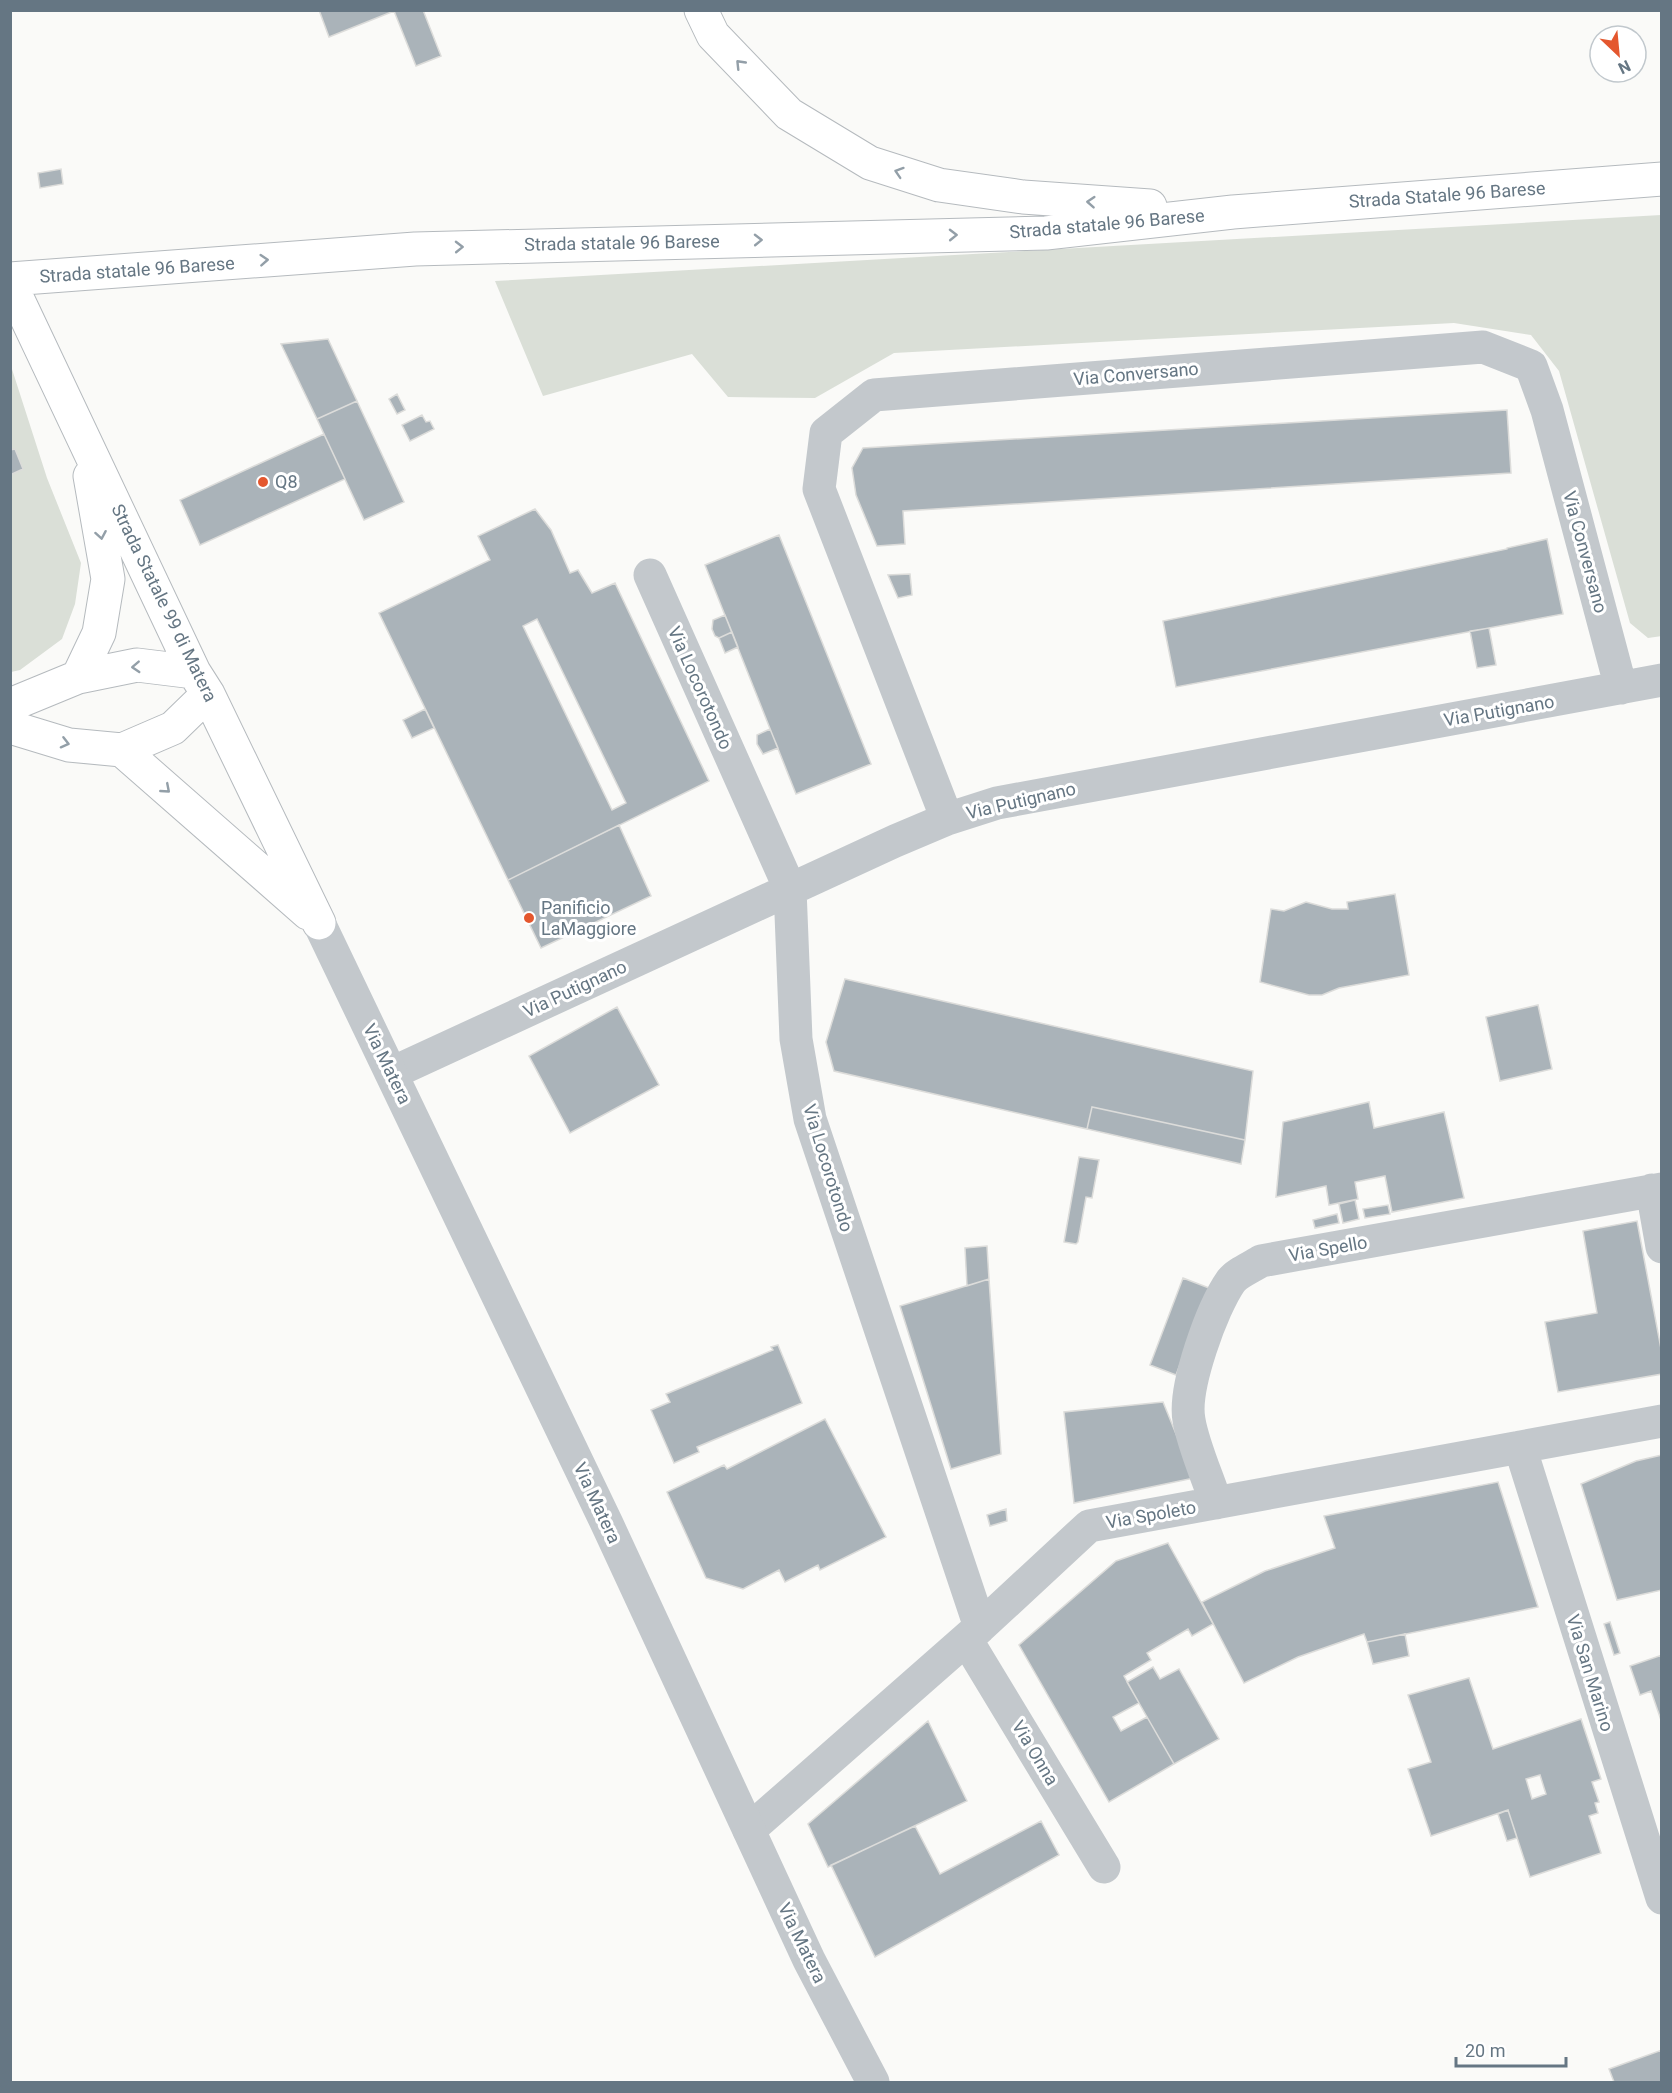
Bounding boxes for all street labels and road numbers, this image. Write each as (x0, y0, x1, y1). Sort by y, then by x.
street label: Strada Statale 96 Barese (1348, 177, 1546, 212)
street label: Strada statale 96 Barese (1009, 205, 1205, 242)
street label: Strada statale 96 Barese (524, 230, 720, 255)
street label: Strada statale 96 Barese (39, 252, 235, 287)
street label: Via Conversano (1072, 358, 1199, 389)
street label: Via Conversano (1559, 489, 1612, 615)
street label: Strada Statale 99 di Matera (107, 501, 221, 705)
street label: Via Locorotondo (664, 623, 737, 752)
street label: Via Putignano (1442, 690, 1556, 731)
street label: Via Putignano (964, 778, 1078, 823)
street label: Via Putignano (520, 955, 630, 1022)
street label: Via Matera (359, 1020, 416, 1107)
street label: Via Locorotondo (799, 1102, 858, 1234)
street label: Via Spello (1287, 1231, 1369, 1266)
street label: Via Matera (570, 1459, 625, 1546)
street label: Via Spoleto (1104, 1496, 1198, 1533)
street label: Via San Marino (1563, 1612, 1618, 1734)
street label: Via Onna (1008, 1716, 1063, 1789)
street label: Via Matera (774, 1899, 831, 1986)

